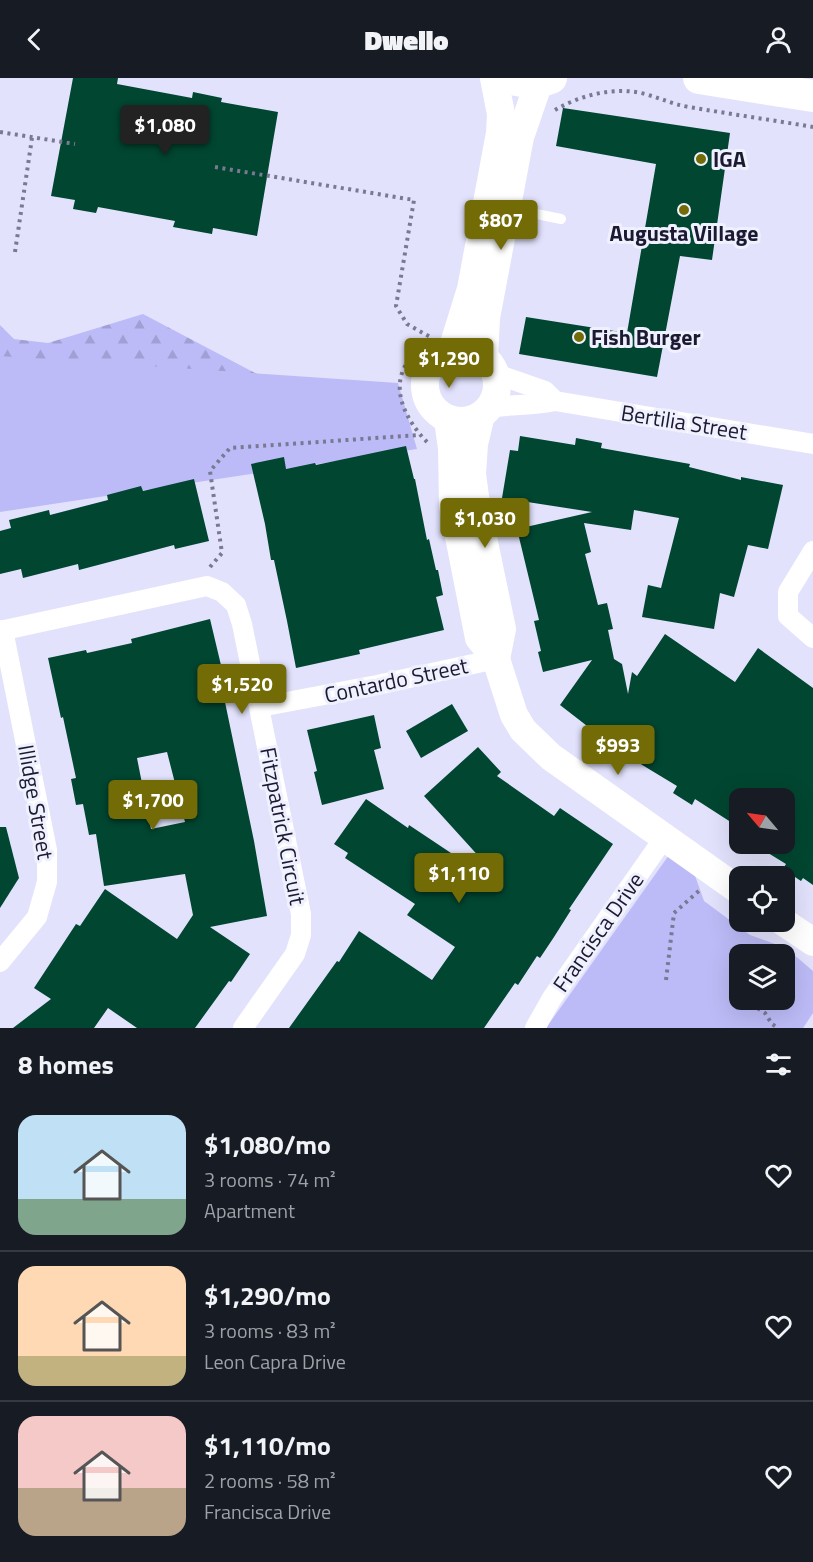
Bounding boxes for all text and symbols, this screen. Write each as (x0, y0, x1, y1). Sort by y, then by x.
text: Dwello (364, 19, 449, 60)
icon: back (18, 23, 51, 56)
icon: person (762, 23, 795, 56)
pin: $1,080 (116, 105, 214, 156)
text: $1,080 (134, 109, 196, 140)
place label: IGA (713, 142, 746, 176)
marker: IGA (694, 152, 708, 166)
pin: $807 (465, 200, 537, 251)
marker: Augusta Village (677, 203, 691, 217)
text: $807 (479, 204, 523, 235)
place label: Augusta Village (610, 216, 758, 250)
place label: Fish Burger (591, 320, 701, 354)
marker: Fish Burger (572, 330, 586, 344)
pin: $1,290 (400, 338, 498, 389)
text: $1,290 (418, 342, 480, 373)
street label: Bertilia Street (618, 395, 750, 449)
pin: $1,030 (436, 498, 534, 549)
text: $1,030 (454, 502, 516, 533)
street label: Contardo Street (321, 648, 471, 712)
pin: $1,520 (193, 664, 291, 715)
text: $1,520 (211, 668, 273, 699)
pin: $993 (582, 725, 654, 776)
text: $993 (596, 729, 640, 760)
street label: Illidge Street (9, 742, 63, 862)
street label: Fitzpatrick Circuit (251, 744, 315, 908)
pin: $1,700 (104, 780, 202, 831)
text: $1,700 (122, 784, 184, 815)
north arrow (729, 788, 795, 854)
map controls (729, 788, 795, 1010)
pin: $1,110 (410, 853, 508, 904)
text: $1,110 (428, 857, 490, 888)
street label: Francisca Drive (544, 865, 652, 999)
button: locate (729, 866, 795, 932)
button: layers (729, 944, 795, 1010)
text: 8 homes (18, 1045, 114, 1084)
icon: filters (762, 1048, 795, 1081)
text: $1,080/mo (204, 1125, 331, 1164)
icon: home (66, 1139, 138, 1211)
icon: heart (762, 1159, 795, 1192)
text: 3 rooms · 74 m² (204, 1164, 336, 1195)
text: Apartment (204, 1195, 295, 1226)
text: $1,290/mo (204, 1276, 331, 1315)
icon: home (66, 1290, 138, 1362)
icon: heart (762, 1310, 795, 1343)
text: 3 rooms · 83 m² (204, 1315, 336, 1346)
text: Leon Capra Drive (204, 1346, 346, 1377)
text: $1,110/mo (204, 1426, 331, 1465)
icon: home (66, 1440, 138, 1512)
icon: heart (762, 1460, 795, 1493)
text: 2 rooms · 58 m² (204, 1465, 336, 1496)
text: Francisca Drive (204, 1496, 331, 1527)

